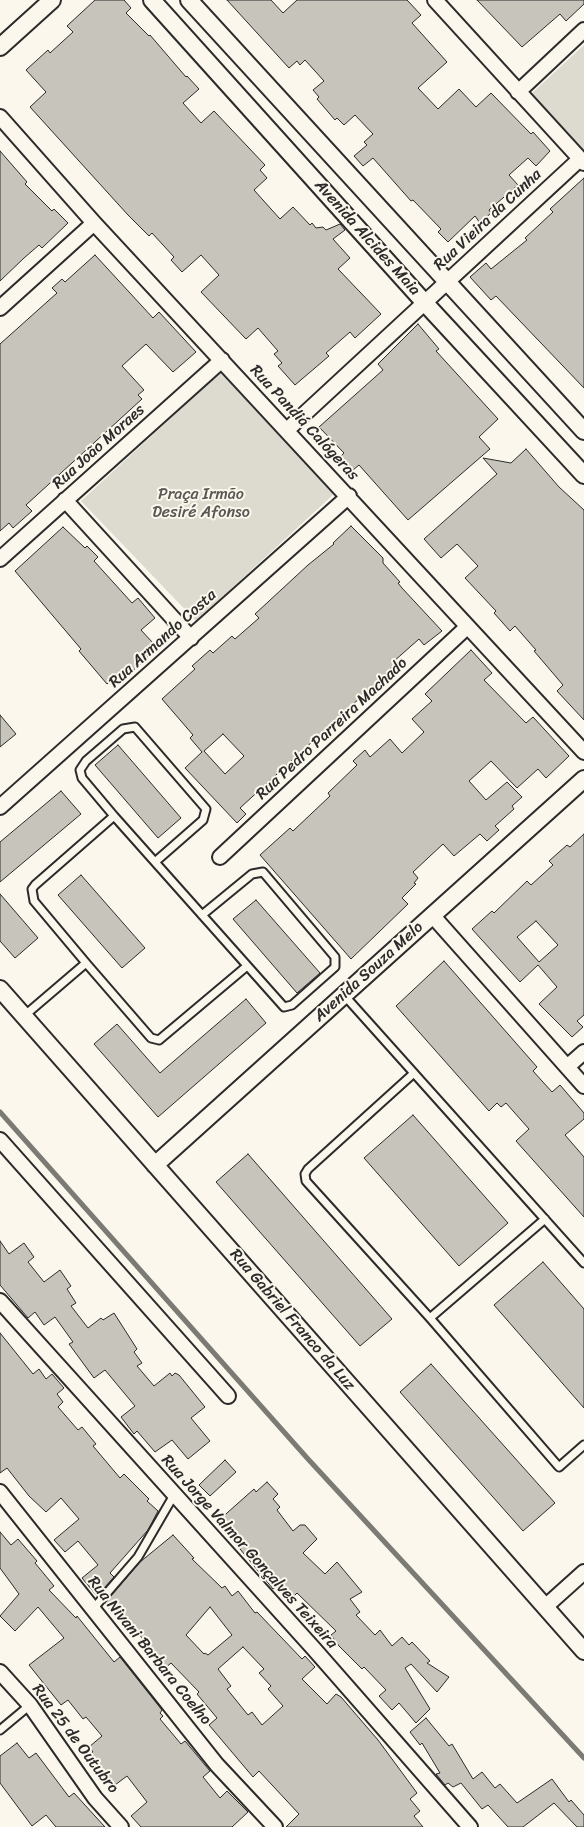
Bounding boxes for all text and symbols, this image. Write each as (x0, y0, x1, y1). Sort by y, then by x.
street label: Rua Vieira da Cunha (430, 165, 546, 275)
street label: Avenida Alcides Maia (310, 176, 424, 300)
street label: Rua Pandiá Calógeras (246, 361, 362, 485)
street label: Rua João Moraes (49, 401, 149, 493)
park label: Praça Irmão Desiré Afonso (152, 485, 250, 523)
street label: Rua Armando Costa (105, 586, 221, 692)
street label: Rua Pedro Parreira Machado (252, 654, 412, 804)
street label: Avenida Souza Melo (310, 918, 428, 1026)
street label: Rua Gabriel Franco da Luz (225, 1245, 359, 1395)
street label: Rua Jorge Valmor Gonçalves Teixeira (157, 1451, 341, 1653)
street label: Rua Nivani Barbara Coelho (83, 1573, 215, 1729)
street label: Rua 25 de Outubro (28, 1681, 122, 1797)

